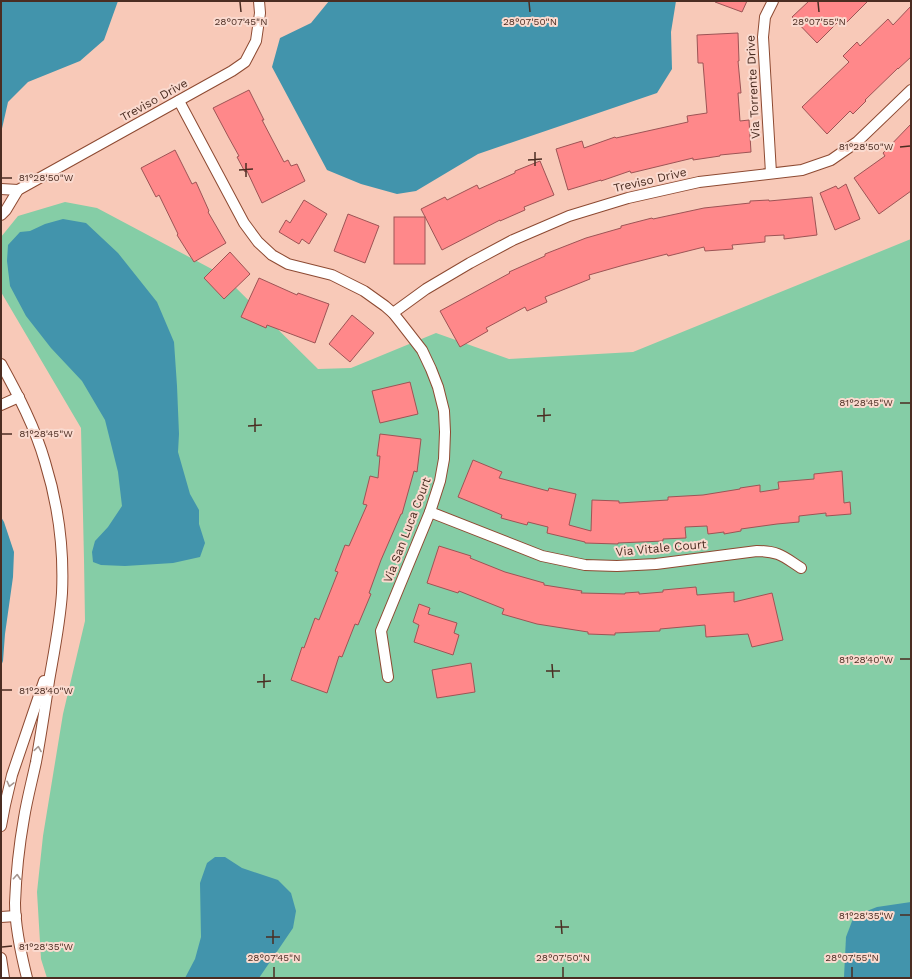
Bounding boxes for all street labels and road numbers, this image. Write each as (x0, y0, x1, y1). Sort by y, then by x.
street label: Via Torrente Drive (743, 35, 763, 139)
street label: Treviso Drive (118, 76, 190, 124)
street label: Treviso Drive (612, 165, 688, 195)
street label: Via San Luca Court (380, 475, 434, 585)
street label: Via Vitale Court (615, 537, 707, 559)

